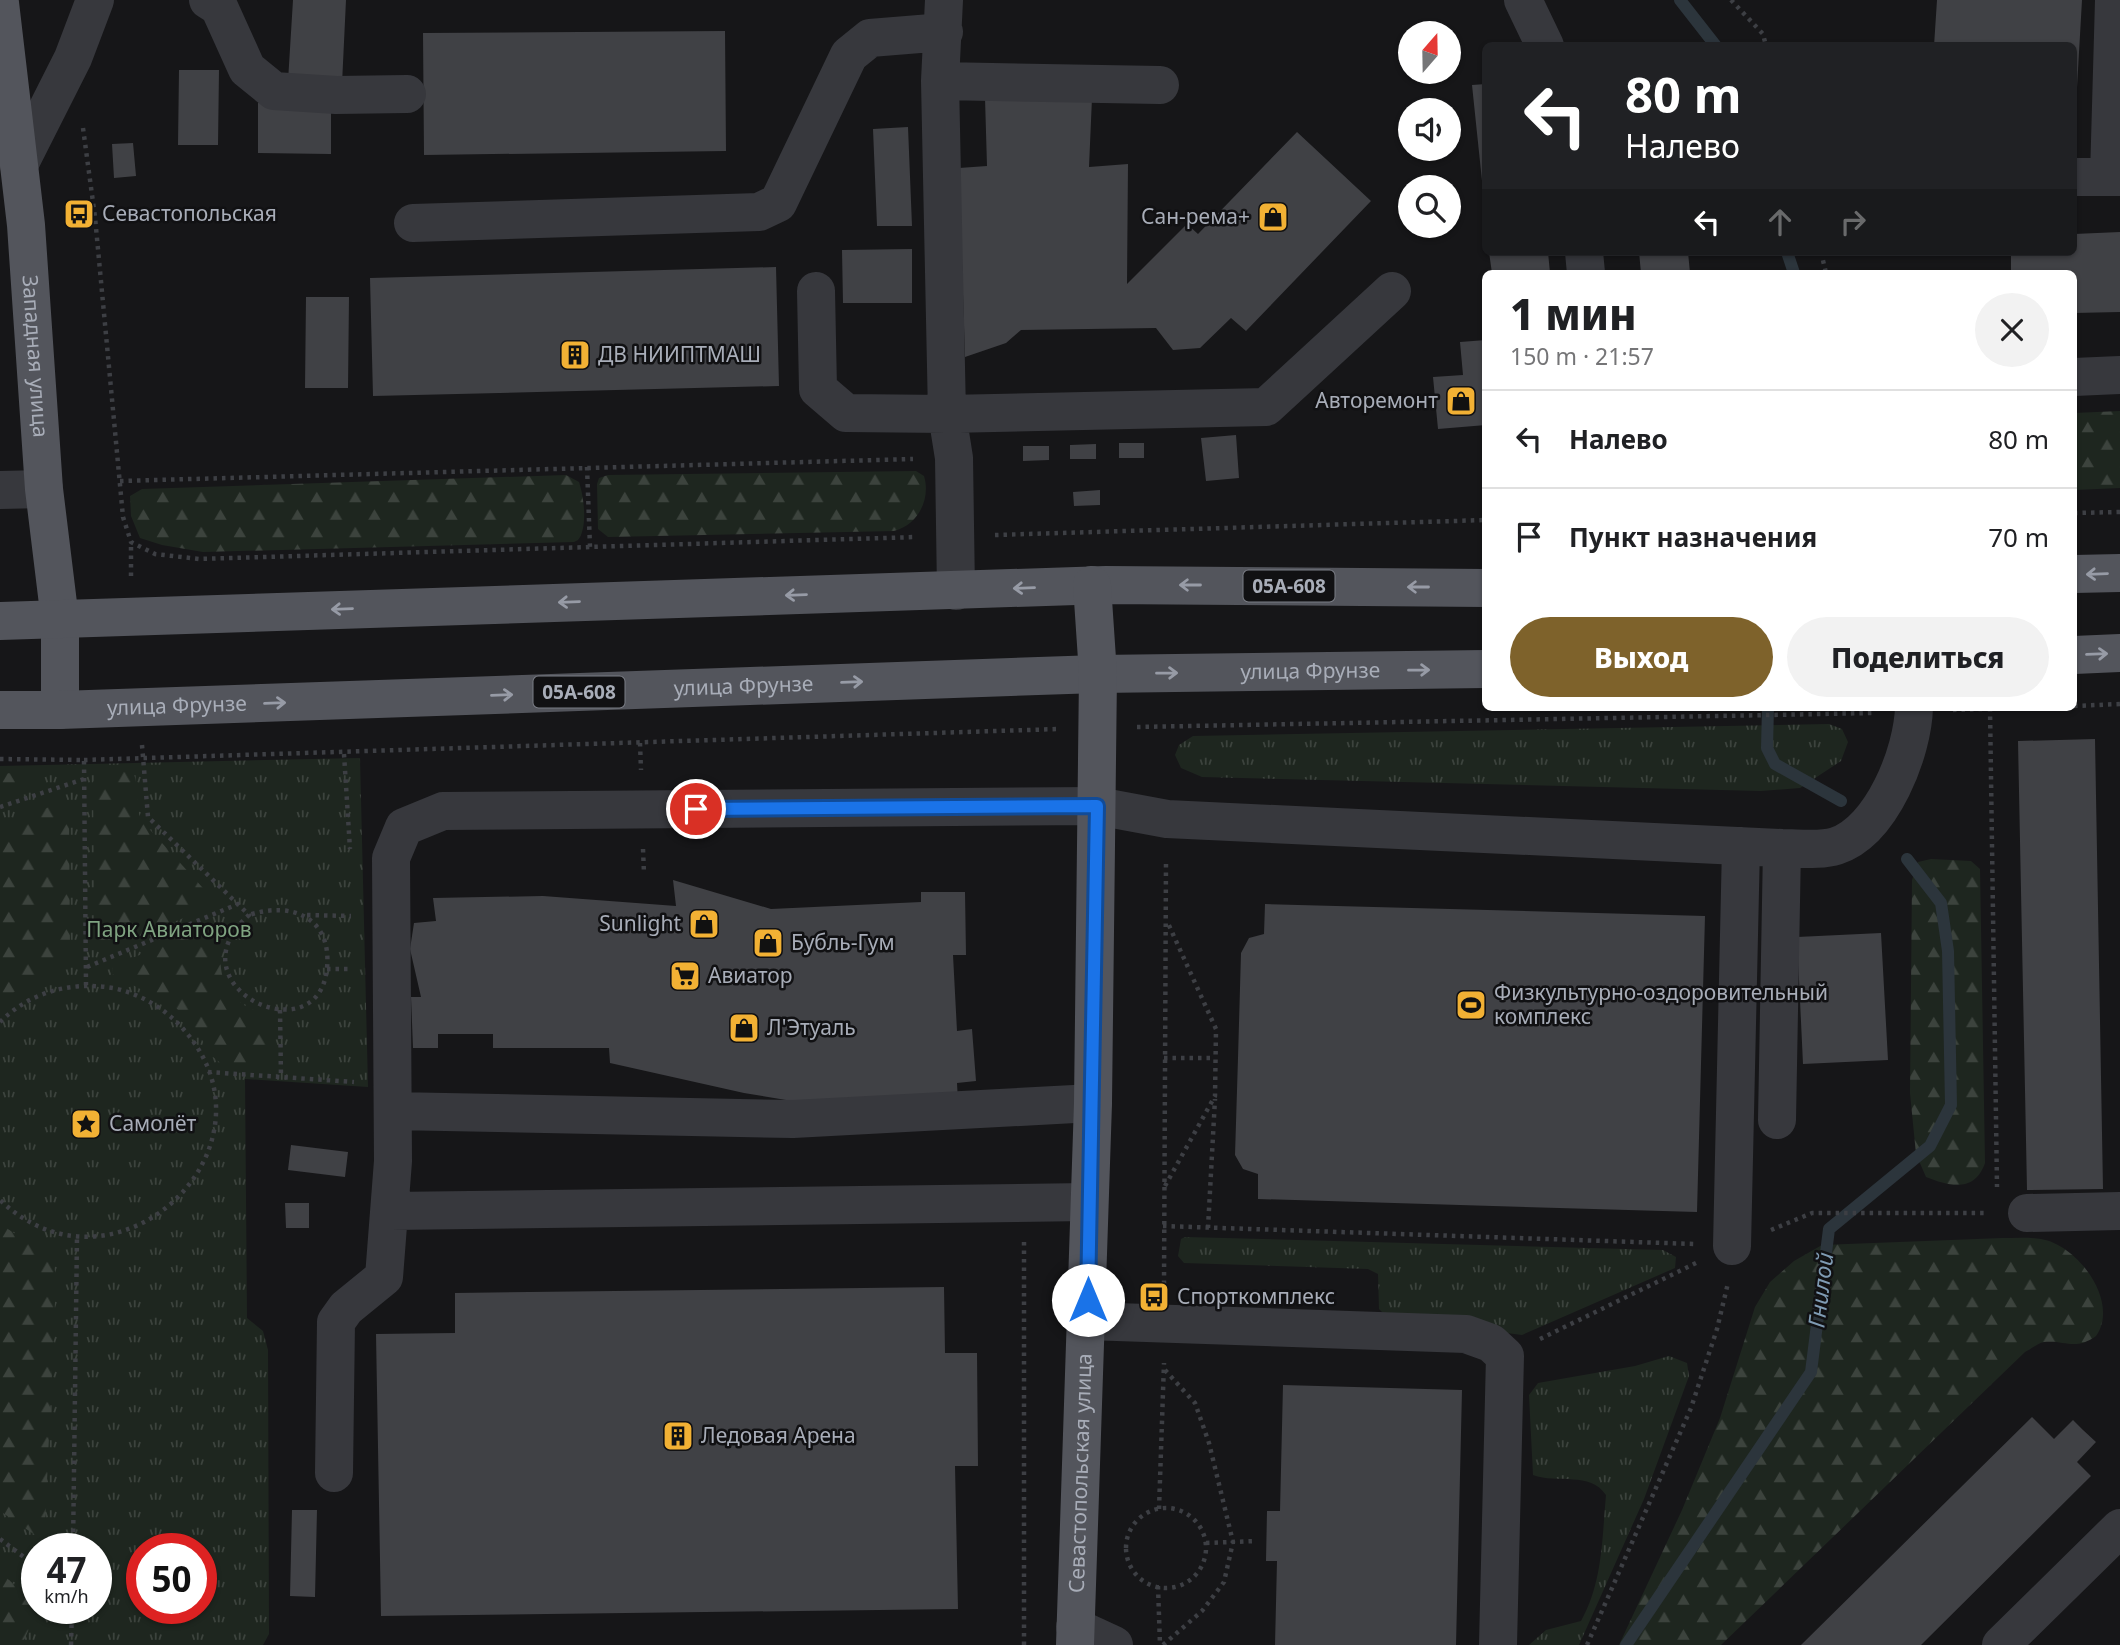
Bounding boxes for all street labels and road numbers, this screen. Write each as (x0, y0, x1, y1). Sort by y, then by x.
street label: Западная улица (16, 274, 55, 438)
road number: 05А-608 (1244, 570, 1334, 601)
street label: улица Фрунзе (1240, 655, 1380, 685)
street label: улица Фрунзе (673, 669, 814, 702)
road number: 05А-608 (534, 677, 624, 708)
street label: улица Фрунзе (107, 689, 247, 721)
street label: Севастопольская улица (1062, 1353, 1098, 1593)

